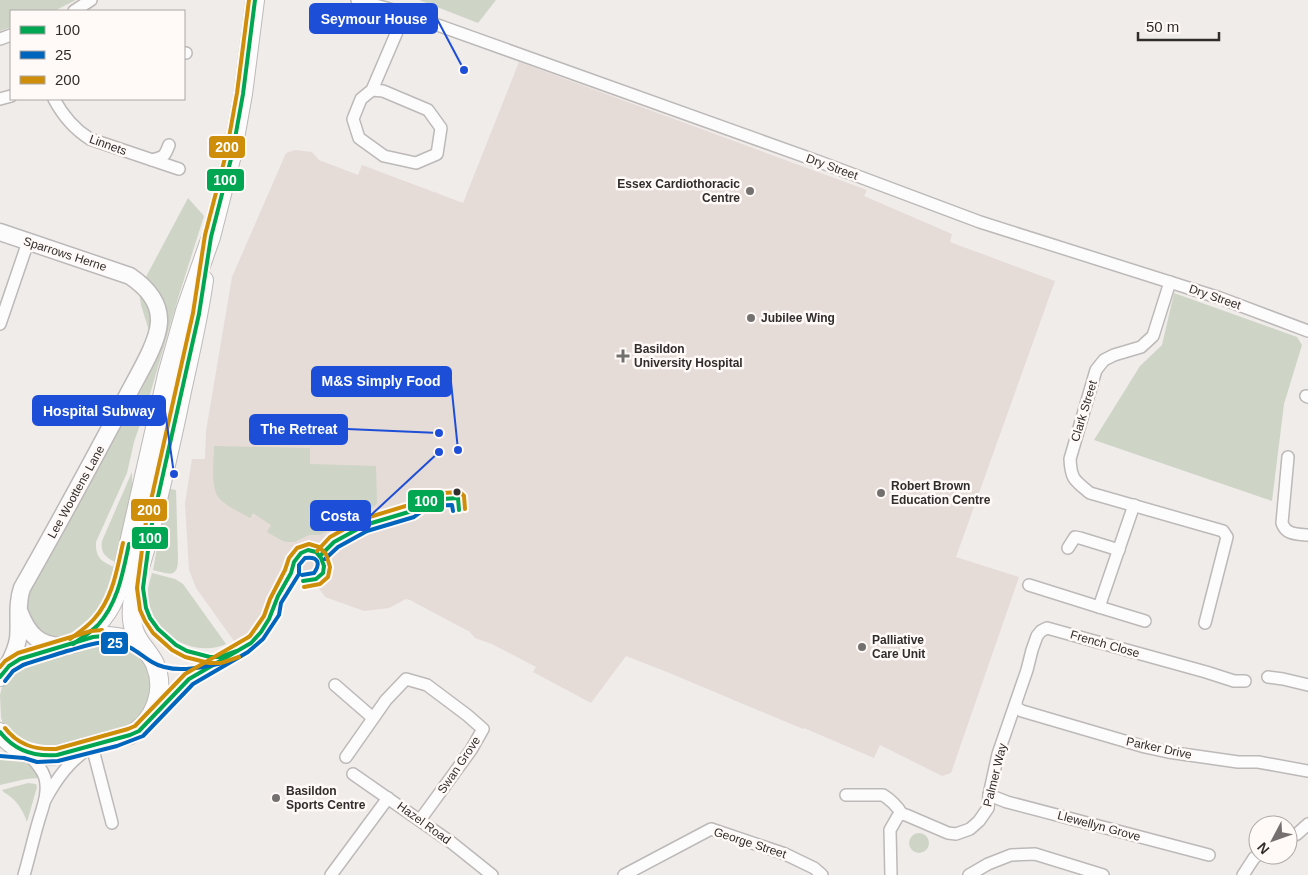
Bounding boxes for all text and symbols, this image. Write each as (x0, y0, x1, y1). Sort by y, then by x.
callout: Seymour House (310, 4, 437, 33)
legend (10, 10, 185, 100)
scale bar (1138, 10, 1219, 42)
text: Seymour House (321, 11, 428, 27)
text: 50 m (1146, 18, 1179, 35)
text: 100 (55, 21, 80, 38)
text: 25 (55, 46, 72, 63)
text: 200 (55, 71, 80, 88)
street label: Linnets (87, 132, 129, 158)
line badge: 200 (208, 135, 246, 159)
text: 200 (215, 139, 239, 155)
street label: Dry Street (804, 151, 860, 183)
line badge: 100 (206, 168, 245, 192)
text: 100 (213, 172, 237, 188)
place label: Essex Cardiothoracic Centre (617, 177, 740, 205)
marker: Essex Cardiothoracic Centre (744, 185, 756, 197)
street label: Sparrows Herne (22, 234, 109, 274)
street label: Dry Street (1187, 282, 1243, 313)
place label: Jubilee Wing (761, 311, 835, 325)
marker: Jubilee Wing (745, 312, 757, 324)
place label: Basildon University Hospital (634, 342, 743, 370)
marker: Basildon University Hospital (616, 349, 630, 363)
callout: M&S Simply Food (312, 367, 451, 396)
text: M&S Simply Food (322, 373, 441, 389)
street label: Clark Street (1068, 378, 1100, 443)
callout: Hospital Subway (33, 396, 165, 425)
text: Hospital Subway (43, 403, 155, 419)
callout: The Retreat (250, 415, 347, 444)
text: The Retreat (260, 421, 338, 437)
street label: Lee Woottens Lane (45, 443, 107, 541)
place label: Robert Brown Education Centre (891, 479, 991, 507)
unlabelled marker (452, 487, 462, 497)
marker: Robert Brown Education Centre (875, 487, 887, 499)
line badge: 100 (407, 489, 445, 513)
text: 100 (414, 493, 438, 509)
line badge: 200 (130, 498, 168, 522)
callout: Costa (311, 501, 370, 530)
text: 200 (137, 502, 161, 518)
text: Costa (321, 508, 360, 524)
line badge: 100 (131, 526, 169, 550)
text: 100 (138, 530, 162, 546)
street label: French Close (1069, 627, 1142, 661)
line badge: 25 (100, 631, 129, 655)
place label: Palliative Care Unit (872, 633, 925, 661)
text: 25 (107, 635, 123, 651)
marker: Palliative Care Unit (856, 641, 868, 653)
street label: Swan Grove (435, 733, 483, 796)
street label: Parker Drive (1125, 734, 1193, 762)
street label: Palmer Way (980, 742, 1010, 808)
place label: Basildon Sports Centre (286, 784, 366, 812)
marker: Basildon Sports Centre (270, 792, 282, 804)
street label: Hazel Road (395, 799, 453, 847)
street label: Llewellyn Grove (1056, 808, 1142, 844)
north arrow (1248, 815, 1298, 865)
street label: George Street (712, 825, 789, 862)
text: N (1254, 839, 1273, 858)

